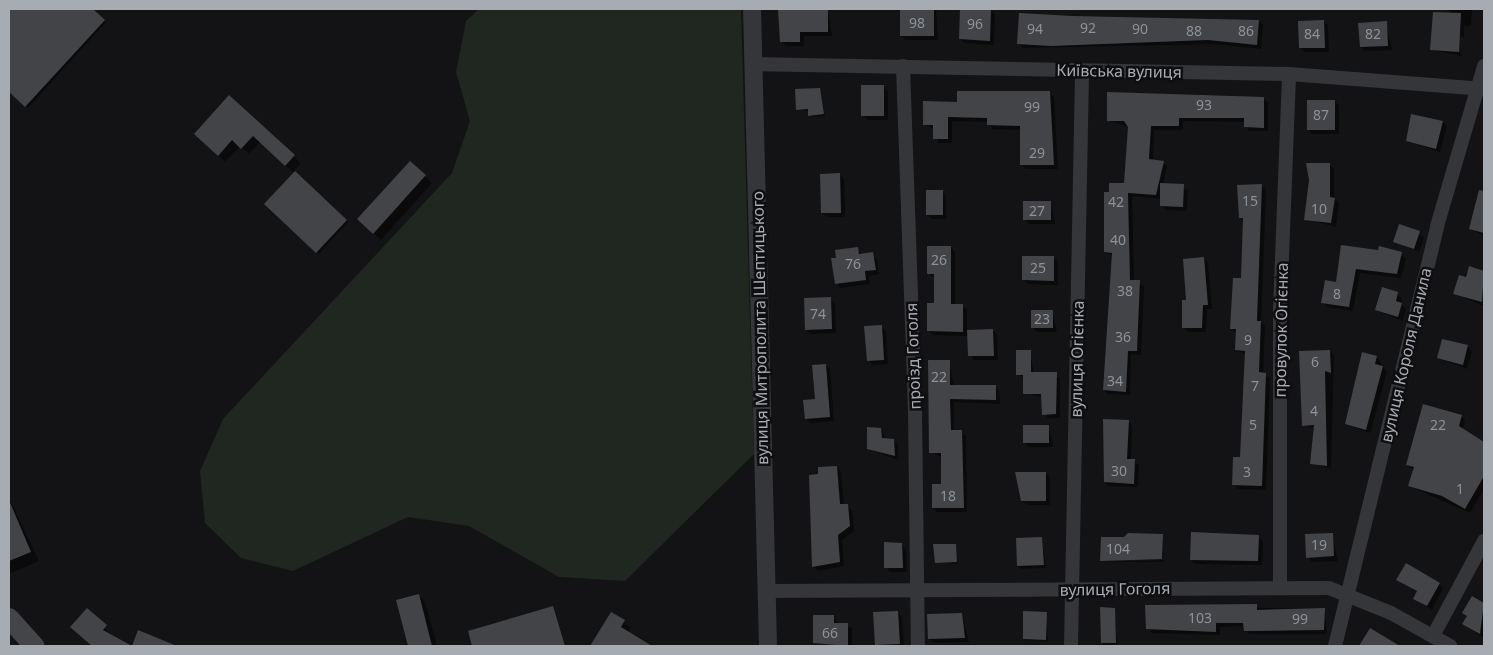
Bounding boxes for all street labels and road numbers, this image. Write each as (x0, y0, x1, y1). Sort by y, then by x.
street label: Київська вулиця (1056, 60, 1182, 82)
street label: вулиця Митрополита Шептицького (748, 191, 772, 465)
street label: провулок Огієнка (1270, 262, 1292, 398)
street label: вулиця Короля Данила (1377, 266, 1435, 444)
street label: вулиця Огієнка (1066, 300, 1088, 418)
street label: проїзд Гоголя (902, 302, 924, 410)
street label: вулиця Гоголя (1059, 578, 1171, 600)

